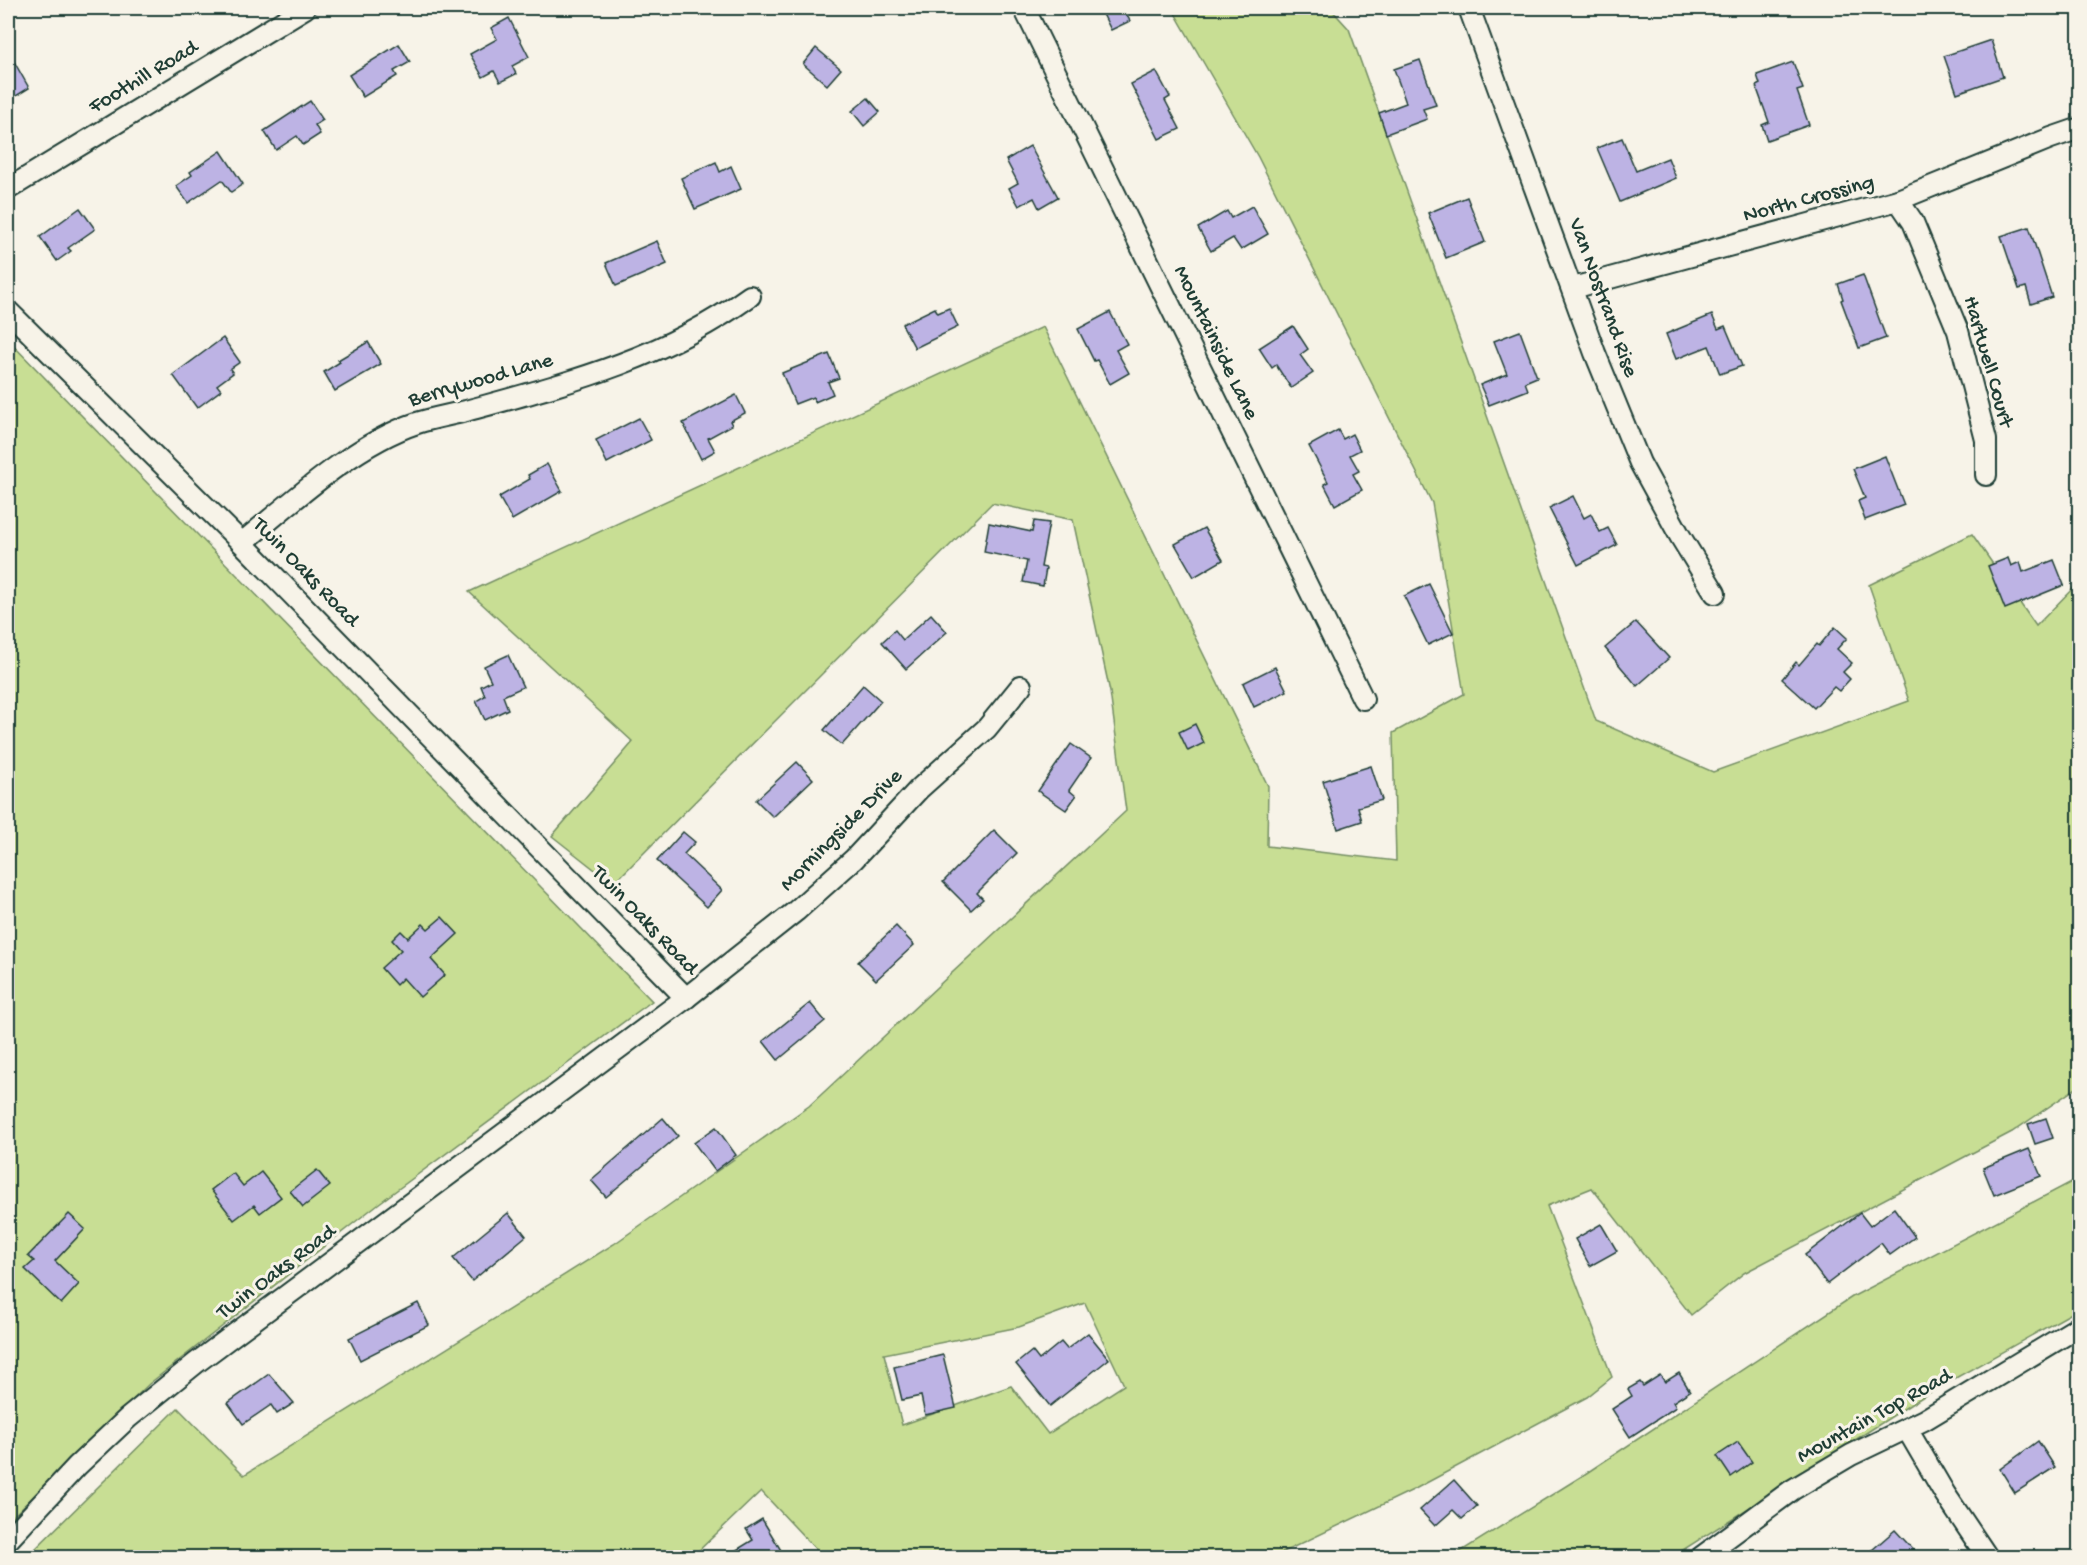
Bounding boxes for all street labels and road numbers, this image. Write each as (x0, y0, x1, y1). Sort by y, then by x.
street label: Foothill Road (84, 34, 205, 121)
street label: North Crossing (1741, 170, 1877, 230)
street label: Van Nostrand Rise (1561, 214, 1643, 382)
street label: Mountainside Lane (1166, 262, 1264, 425)
street label: Hartwell Court (1956, 293, 2019, 433)
street label: Berrywood Lane (405, 348, 557, 414)
street label: Twin Oaks Road (245, 511, 365, 635)
street label: Morningside Drive (775, 764, 909, 898)
street label: Twin Oaks Road (584, 859, 704, 983)
street label: Twin Oaks Road (211, 1218, 343, 1327)
street label: Mountain Top Road (1793, 1363, 1959, 1470)

